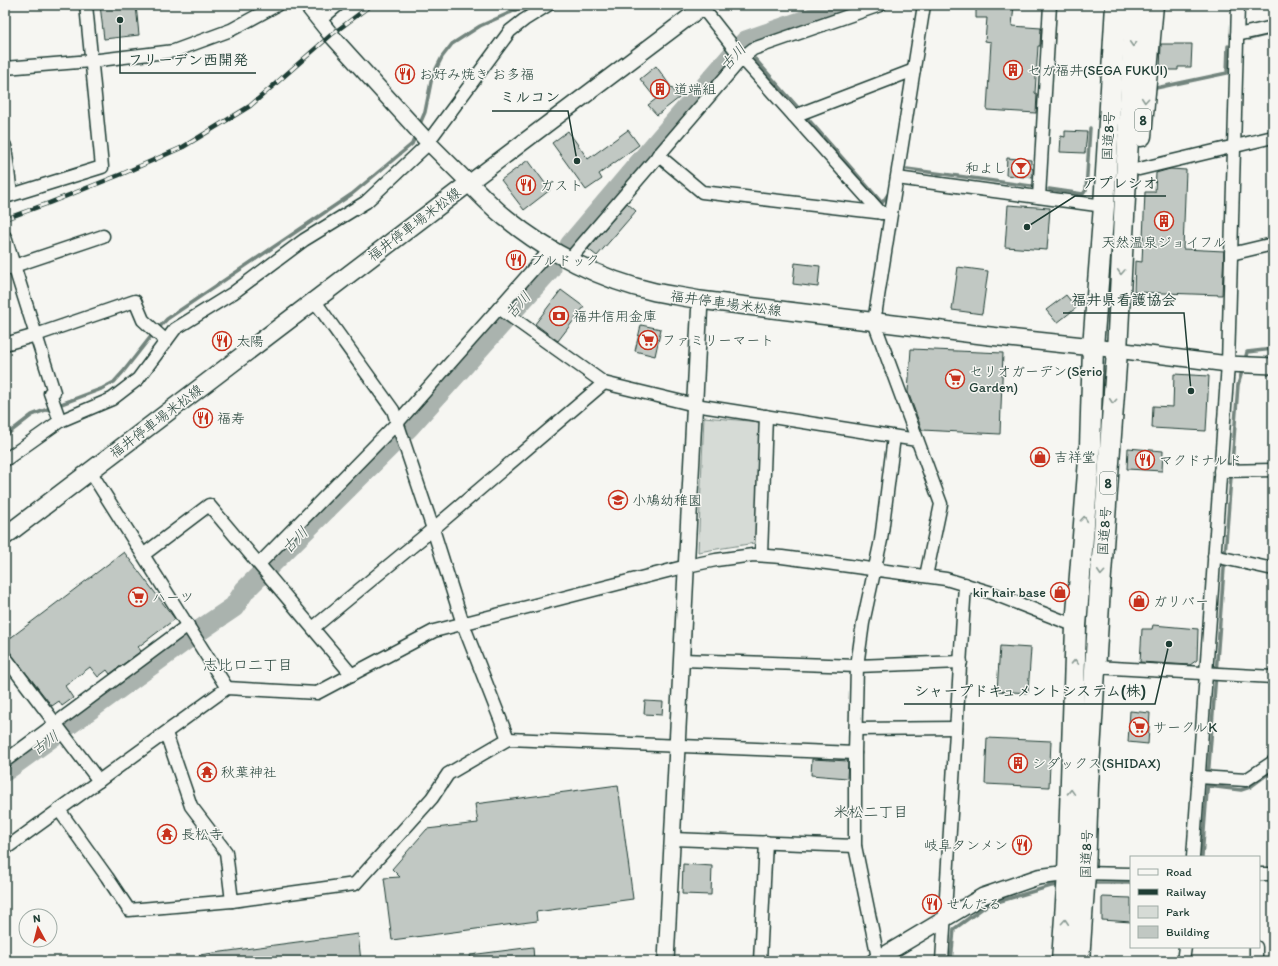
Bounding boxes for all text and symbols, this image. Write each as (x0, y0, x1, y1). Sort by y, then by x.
water label: 古川 (716, 40, 750, 74)
one-way arrow (1129, 41, 1138, 47)
callout: フリーデン西開発 (120, 46, 256, 73)
text: フリーデン西開発 (128, 51, 248, 69)
building icon: セガ福井(SEGA FUKUI) (1002, 59, 1024, 81)
place label: セガ福井(SEGA FUKUI) (1027, 62, 1168, 79)
restaurant icon: お好み焼き お多福 (394, 63, 416, 85)
place label: お好み焼き お多福 (419, 66, 534, 83)
building icon: 道端組 (649, 78, 671, 100)
place label: 道端組 (674, 81, 716, 98)
callout: ミルコン (492, 84, 568, 111)
text: ミルコン (500, 88, 560, 106)
one-way arrow (1140, 97, 1149, 103)
road number: 8 (1135, 109, 1151, 131)
street label: 国道8号 (1099, 111, 1118, 161)
bar icon: 和よし (1010, 157, 1032, 179)
place label: 和よし (965, 160, 1007, 177)
callout: アプレシオ (1075, 169, 1166, 196)
restaurant icon: ガスト (515, 174, 537, 196)
text: アプレシオ (1082, 174, 1158, 192)
place label: ガスト (540, 177, 583, 194)
street label: 福井停車場米松線 (364, 184, 464, 265)
building icon: 天然温泉ジョイフル (1153, 210, 1175, 232)
place label: 天然温泉ジョイフル (1101, 234, 1227, 251)
restaurant icon: ブルドック (505, 249, 527, 271)
place label: ブルドック (530, 252, 599, 269)
one-way arrow (1117, 269, 1126, 275)
callout: 福井県看護協会 (1063, 286, 1184, 313)
street label: 福井停車場米松線 (669, 287, 783, 320)
water label: 古川 (501, 288, 535, 322)
text: 福井県看護協会 (1071, 291, 1177, 309)
bank icon: 福井信用金庫 (548, 305, 570, 327)
place label: 福井信用金庫 (573, 308, 657, 325)
supermarket icon: ファミリーマート (637, 329, 659, 351)
restaurant icon: 太陽 (211, 330, 233, 352)
place label: ファミリーマート (662, 332, 774, 349)
place label: 太陽 (236, 333, 264, 350)
place label: セリオガーデン(Serio Garden) (969, 363, 1102, 396)
supermarket icon: セリオガーデン(Serio Garden) (944, 368, 966, 390)
street label: 福井停車場米松線 (106, 381, 206, 462)
one-way arrow (1109, 398, 1118, 404)
restaurant icon: 福寿 (192, 407, 214, 429)
place label: 福寿 (217, 410, 245, 427)
shop icon: 吉祥堂 (1029, 446, 1051, 468)
place label: 吉祥堂 (1054, 449, 1096, 466)
restaurant icon: マクドナルド (1134, 449, 1156, 471)
place label: マクドナルド (1159, 452, 1242, 469)
road number: 8 (1100, 472, 1116, 494)
school or university icon: 小鳩幼稚園 (607, 489, 629, 511)
place label: 小鳩幼稚園 (632, 492, 702, 509)
street label: 国道8号 (1094, 506, 1115, 556)
one-way arrow (1080, 516, 1089, 522)
water label: 古川 (278, 523, 312, 557)
one-way arrow (1096, 570, 1105, 576)
shop icon: kir hair base (1049, 581, 1071, 603)
place label: kir hair base (973, 584, 1046, 601)
supermarket icon: ハーツ (127, 586, 149, 608)
place label: ハーツ (152, 589, 194, 606)
shop icon: ガリバー (1128, 590, 1150, 612)
place label: ガリバー (1153, 593, 1209, 610)
district label: 志比口二丁目 (203, 656, 293, 674)
one-way arrow (1070, 659, 1079, 665)
callout: シャープドキュメントシステム(株) (904, 677, 1155, 704)
text: シャープドキュメントシステム(株) (914, 682, 1146, 701)
supermarket icon: サークルK (1128, 716, 1150, 738)
place label: サークルK (1153, 719, 1217, 736)
water label: 古川 (28, 727, 62, 759)
building icon: シダックス(SHIDAX) (1007, 752, 1029, 774)
place label: シダックス(SHIDAX) (1032, 755, 1161, 772)
temple icon: 秋葉神社 (196, 761, 218, 783)
place label: 秋葉神社 (221, 764, 277, 781)
one-way arrow (1067, 789, 1075, 795)
district label: 米松二丁目 (833, 803, 909, 821)
temple icon: 長松寺 (156, 823, 178, 845)
place label: 長松寺 (181, 826, 223, 843)
street label: 国道8号 (1077, 829, 1096, 879)
restaurant icon: 岐阜タンメン (1011, 834, 1033, 856)
place label: 岐阜タンメン (924, 837, 1008, 854)
legend (1130, 856, 1260, 948)
text: Road (1166, 865, 1192, 879)
text: Railway (1166, 885, 1206, 899)
restaurant icon: せんだる (921, 893, 943, 915)
place label: せんだる (946, 896, 1002, 913)
text: Park (1166, 905, 1190, 919)
north arrow (18, 908, 58, 948)
text: N (32, 912, 41, 925)
one-way arrow (1060, 919, 1069, 925)
text: Building (1166, 925, 1210, 939)

